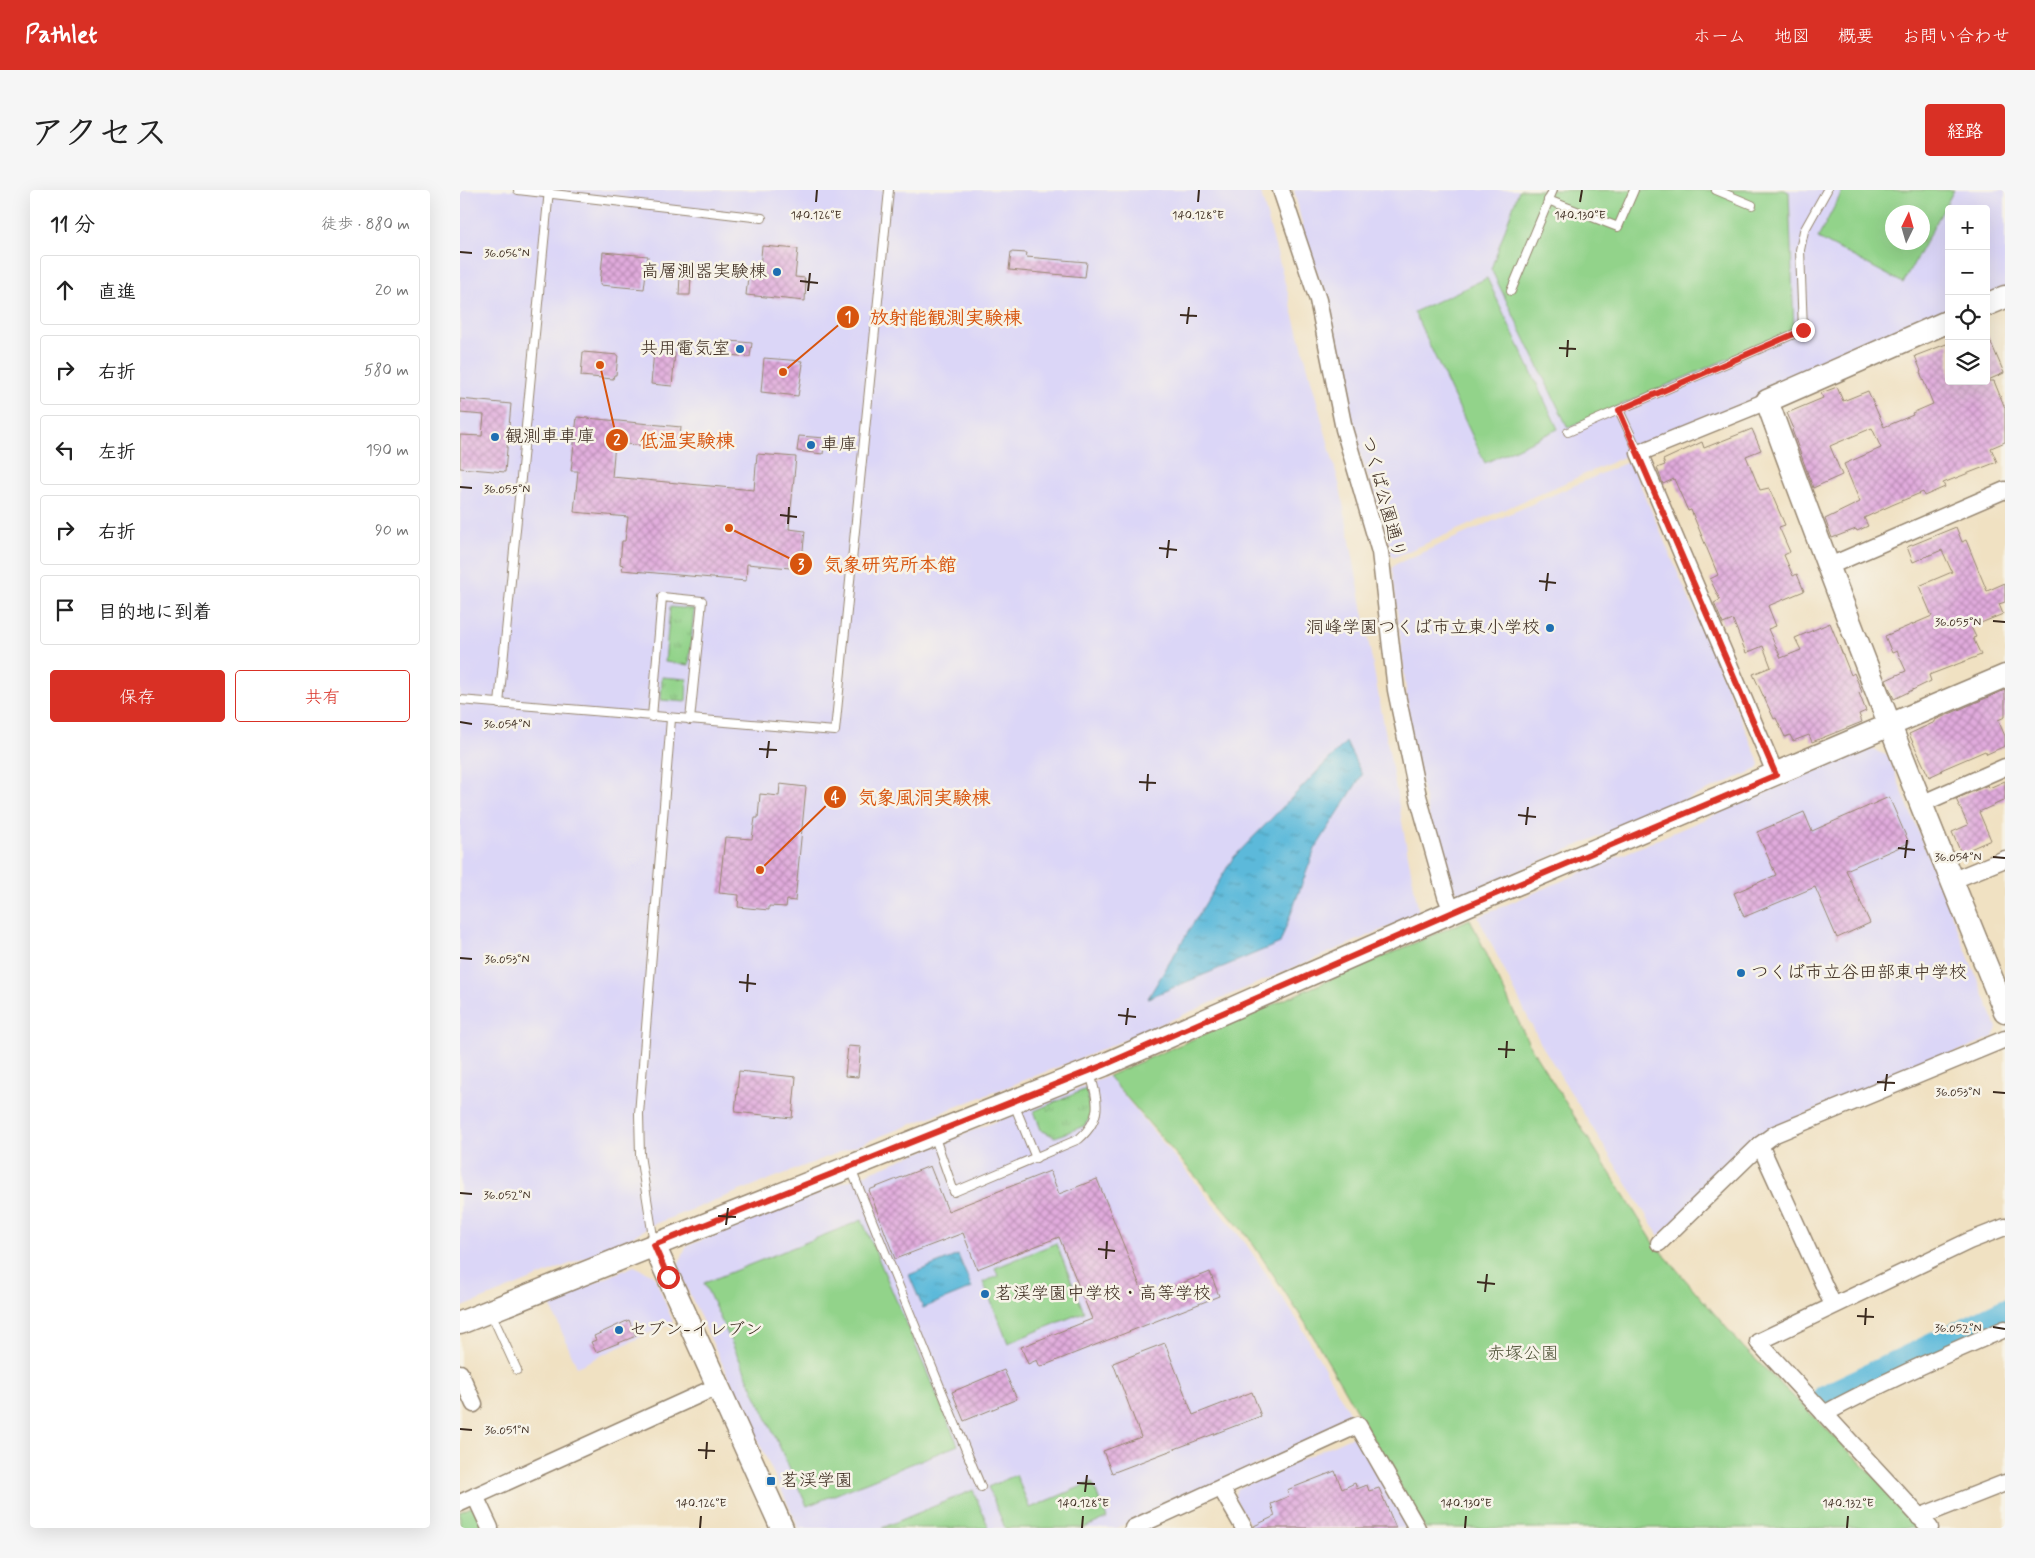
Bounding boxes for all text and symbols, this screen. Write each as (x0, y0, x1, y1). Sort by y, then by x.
text: Pathlet (25, 20, 97, 51)
text: ホーム (1693, 25, 1746, 49)
text: 地図 (1774, 25, 1810, 49)
text: 概要 (1838, 25, 1874, 49)
text: お問い合わせ (1902, 25, 2010, 49)
button: 経路 (1925, 104, 2005, 156)
text: アクセス (30, 111, 168, 157)
north arrow (1885, 205, 1930, 250)
map controls (1945, 205, 1990, 385)
button: + (1945, 205, 1990, 250)
text: 140.126°E (790, 208, 842, 224)
text: 140.128°E (1172, 208, 1224, 224)
text: 140.130°E (1554, 208, 1606, 224)
text: 11 分 (50, 211, 95, 239)
text: 徒歩 · 880 m (321, 214, 410, 235)
text: 36.056°N (484, 246, 530, 262)
button: − (1945, 250, 1990, 295)
place label: 高層測器実験棟 (641, 260, 767, 284)
marker: 高層測器実験棟 (771, 266, 783, 278)
icon: ahead (51, 276, 79, 304)
text: 直進 (98, 280, 136, 305)
text: 20 m (375, 280, 409, 301)
button: locate (1945, 295, 1990, 340)
callout: 放射能観測実験棟 (835, 300, 1032, 334)
text: 放射能観測実験棟 (870, 306, 1022, 331)
text: 1 (845, 308, 851, 328)
route end (1792, 319, 1815, 342)
place label: 共用電気室 (640, 337, 730, 361)
button: layers (1945, 340, 1990, 385)
marker: 共用電気室 (734, 343, 746, 355)
icon: right (51, 356, 79, 384)
text: 右折 (98, 360, 136, 385)
text: 580 m (364, 360, 409, 381)
callout: 低温実験棟 (605, 423, 745, 457)
place label: 観測車車庫 (505, 425, 595, 449)
text: 低温実験棟 (639, 429, 735, 454)
marker: 観測車車庫 (489, 431, 501, 443)
text: 2 (613, 431, 621, 451)
place label: 車庫 (821, 433, 857, 457)
street label: つくば公園通り (1355, 433, 1411, 561)
icon: left (51, 436, 79, 464)
marker: 車庫 (805, 439, 817, 451)
text: 左折 (98, 440, 136, 465)
text: 190 m (366, 440, 409, 461)
text: 36.055°N (484, 482, 530, 498)
icon: right (51, 516, 79, 544)
text: 右折 (98, 520, 136, 545)
text: 90 m (375, 520, 409, 541)
callout: 気象研究所本館 (789, 547, 967, 581)
text: 気象研究所本館 (823, 553, 957, 578)
text: 3 (798, 556, 805, 576)
icon: arrive (51, 596, 79, 624)
text: 目的地に到着 (98, 600, 212, 625)
text: 36.055°N (1935, 615, 1981, 631)
place label: 洞峰学園つくば市立東小学校 (1306, 616, 1540, 640)
marker: 洞峰学園つくば市立東小学校 (1544, 622, 1556, 634)
button: 保存 (50, 670, 225, 722)
button: 共有 (235, 670, 410, 722)
text: 36.054°N (483, 717, 531, 733)
callout: 気象風洞実験棟 (823, 780, 1001, 814)
text: 気象風洞実験棟 (857, 786, 991, 811)
text: 4 (831, 788, 840, 808)
text: 36.054°N (1934, 850, 1982, 866)
text: 36.053°N (485, 952, 529, 968)
place label: つくば市立谷田部東中学校 (1751, 961, 1967, 985)
marker: つくば市立谷田部東中学校 (1735, 967, 1747, 979)
text: 36.053°N (1936, 1085, 1980, 1101)
text: 36.052°N (483, 1188, 531, 1204)
route start (657, 1266, 680, 1289)
place label: 茗渓学園中学校・高等学校 (995, 1282, 1211, 1306)
marker: 茗渓学園中学校・高等学校 (979, 1288, 991, 1300)
place label: セブン-イレブン (629, 1318, 763, 1342)
text: 36.052°N (1934, 1321, 1982, 1337)
marker: セブン-イレブン (613, 1324, 625, 1336)
park label: 赤塚公園 (1487, 1342, 1559, 1366)
text: 36.051°N (485, 1423, 529, 1439)
place label: 茗渓学園 (781, 1469, 853, 1493)
marker: 茗渓学園 (765, 1475, 777, 1487)
text: 140.126°E (675, 1496, 727, 1512)
text: 140.128°E (1057, 1496, 1109, 1512)
text: 140.130°E (1440, 1496, 1492, 1512)
text: 140.132°E (1822, 1496, 1874, 1512)

